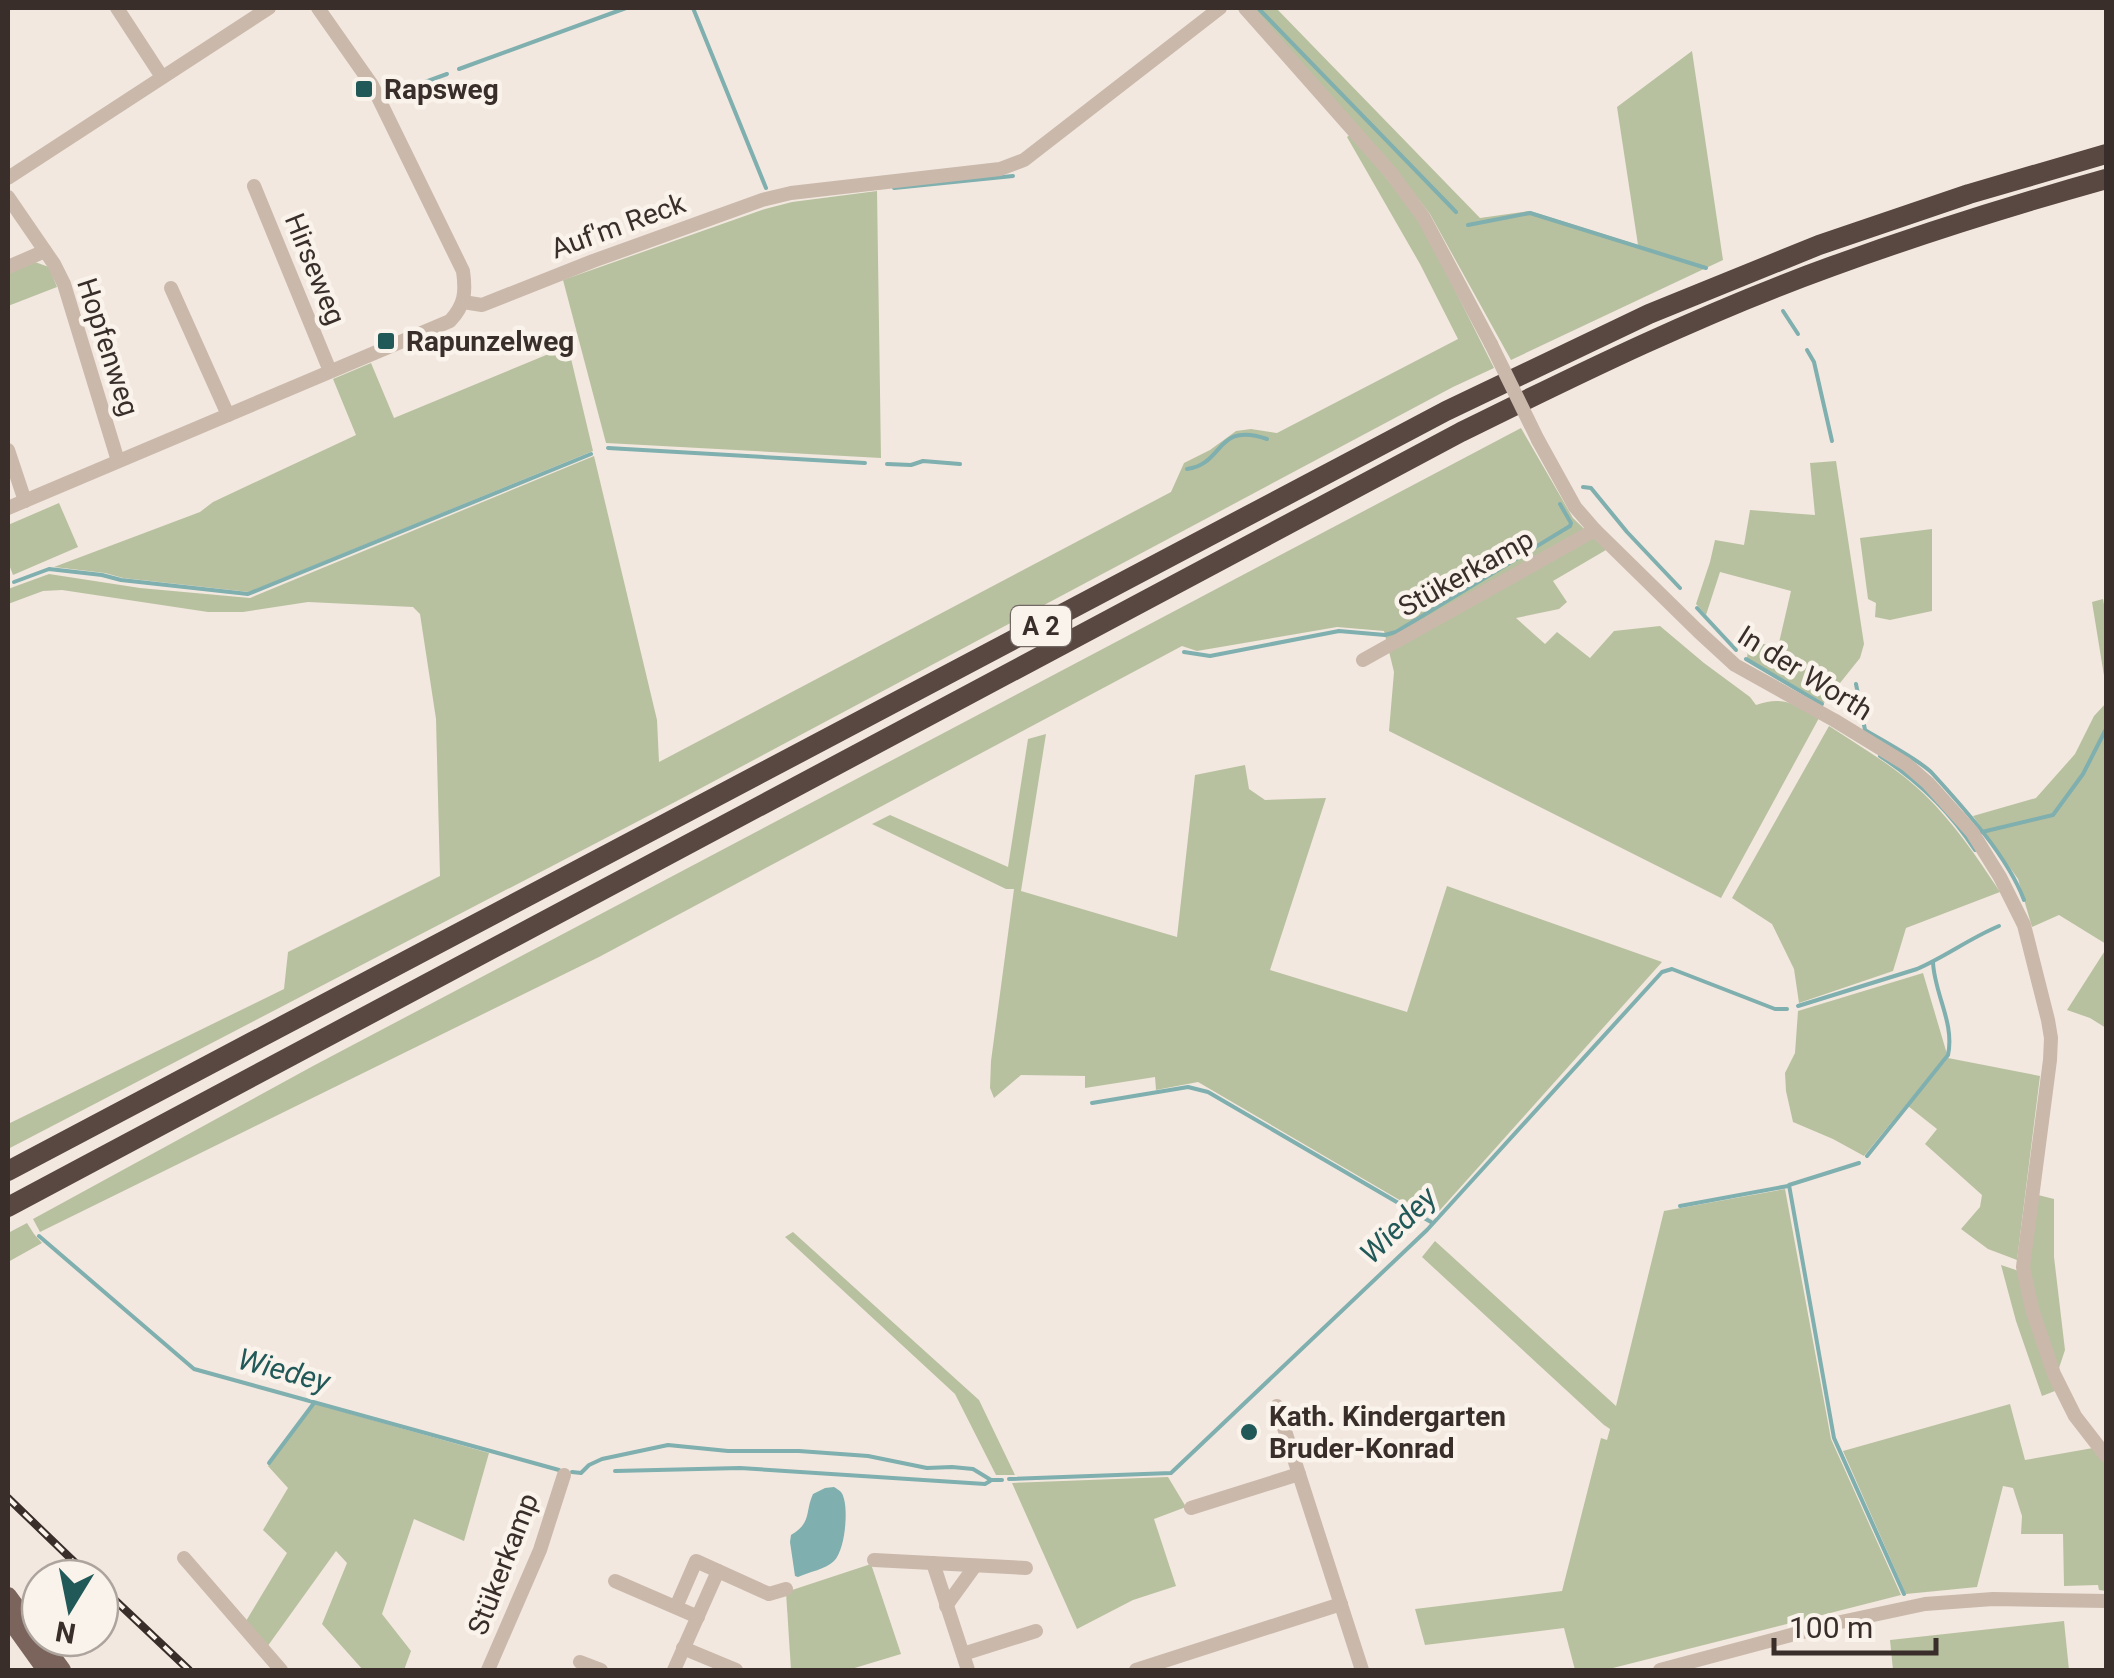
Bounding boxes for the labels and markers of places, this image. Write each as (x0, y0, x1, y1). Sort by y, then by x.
place label: Rapsweg (384, 73, 499, 106)
marker: Rapsweg (353, 78, 375, 100)
place label: Rapunzelweg (406, 325, 574, 358)
marker: Rapunzelweg (375, 330, 397, 352)
place label: Kath. Kindergarten Bruder-Konrad (1269, 1400, 1506, 1465)
marker: Kath. Kindergarten Bruder-Konrad (1238, 1421, 1260, 1443)

